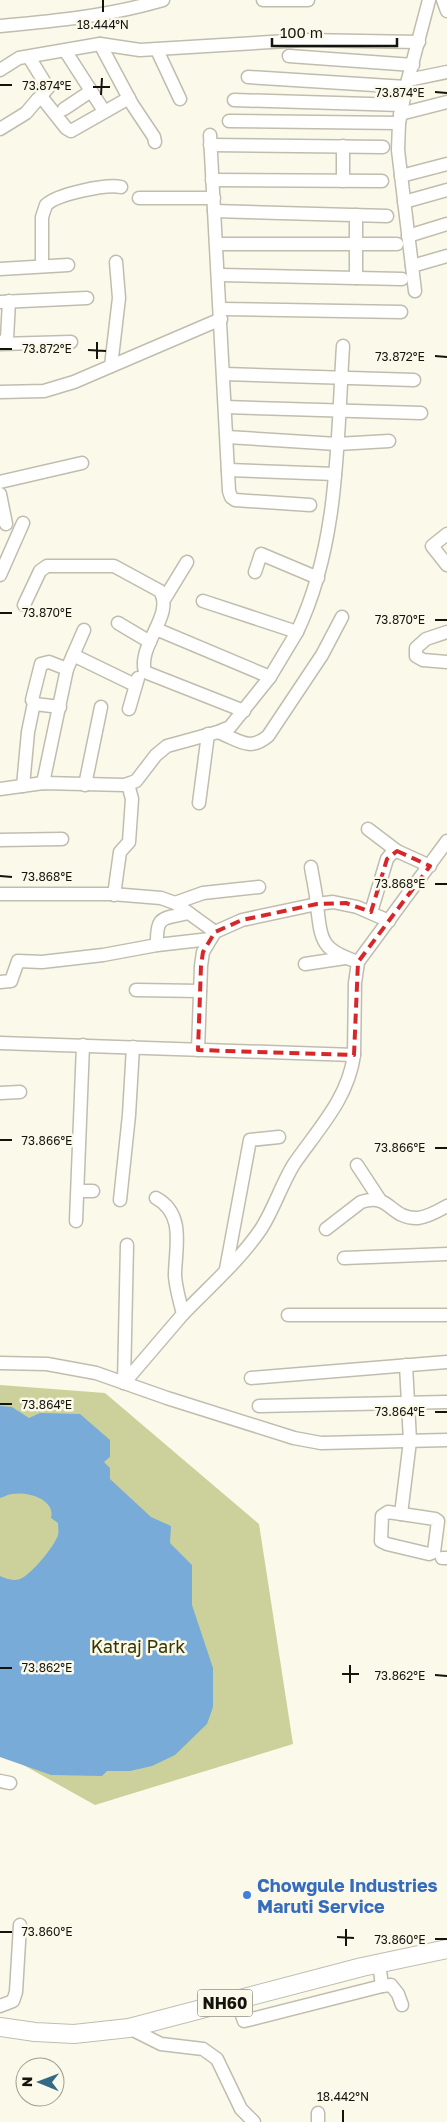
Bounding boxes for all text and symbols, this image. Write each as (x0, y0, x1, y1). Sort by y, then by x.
scale bar (272, 15, 397, 47)
text: 18.444°N (77, 17, 129, 32)
text: 100 m (280, 23, 323, 41)
text: 73.874°E (22, 78, 72, 93)
text: 73.874°E (375, 85, 425, 100)
text: 73.872°E (22, 341, 72, 356)
text: 73.872°E (375, 349, 425, 364)
text: 73.870°E (22, 605, 72, 620)
text: 73.870°E (375, 612, 425, 627)
text: 73.868°E (22, 869, 72, 884)
text: 73.868°E (375, 876, 425, 891)
text: 73.866°E (22, 1133, 72, 1148)
text: 73.866°E (375, 1140, 425, 1155)
text: 73.864°E (22, 1397, 72, 1412)
text: 73.864°E (375, 1404, 425, 1419)
park label: Katraj Park (91, 1635, 185, 1657)
text: 73.862°E (22, 1660, 72, 1675)
text: 73.862°E (375, 1668, 425, 1683)
place label: Chowgule Industries Maruti Service (257, 1874, 438, 1917)
marker: Chowgule Industries Maruti Service (241, 1889, 253, 1901)
text: 73.860°E (21, 1924, 73, 1939)
text: 73.860°E (374, 1932, 426, 1947)
road number: NH60 (198, 1990, 252, 2016)
north arrow (15, 2057, 65, 2107)
text: N (18, 2076, 35, 2087)
text: 18.442°N (317, 2089, 369, 2104)

